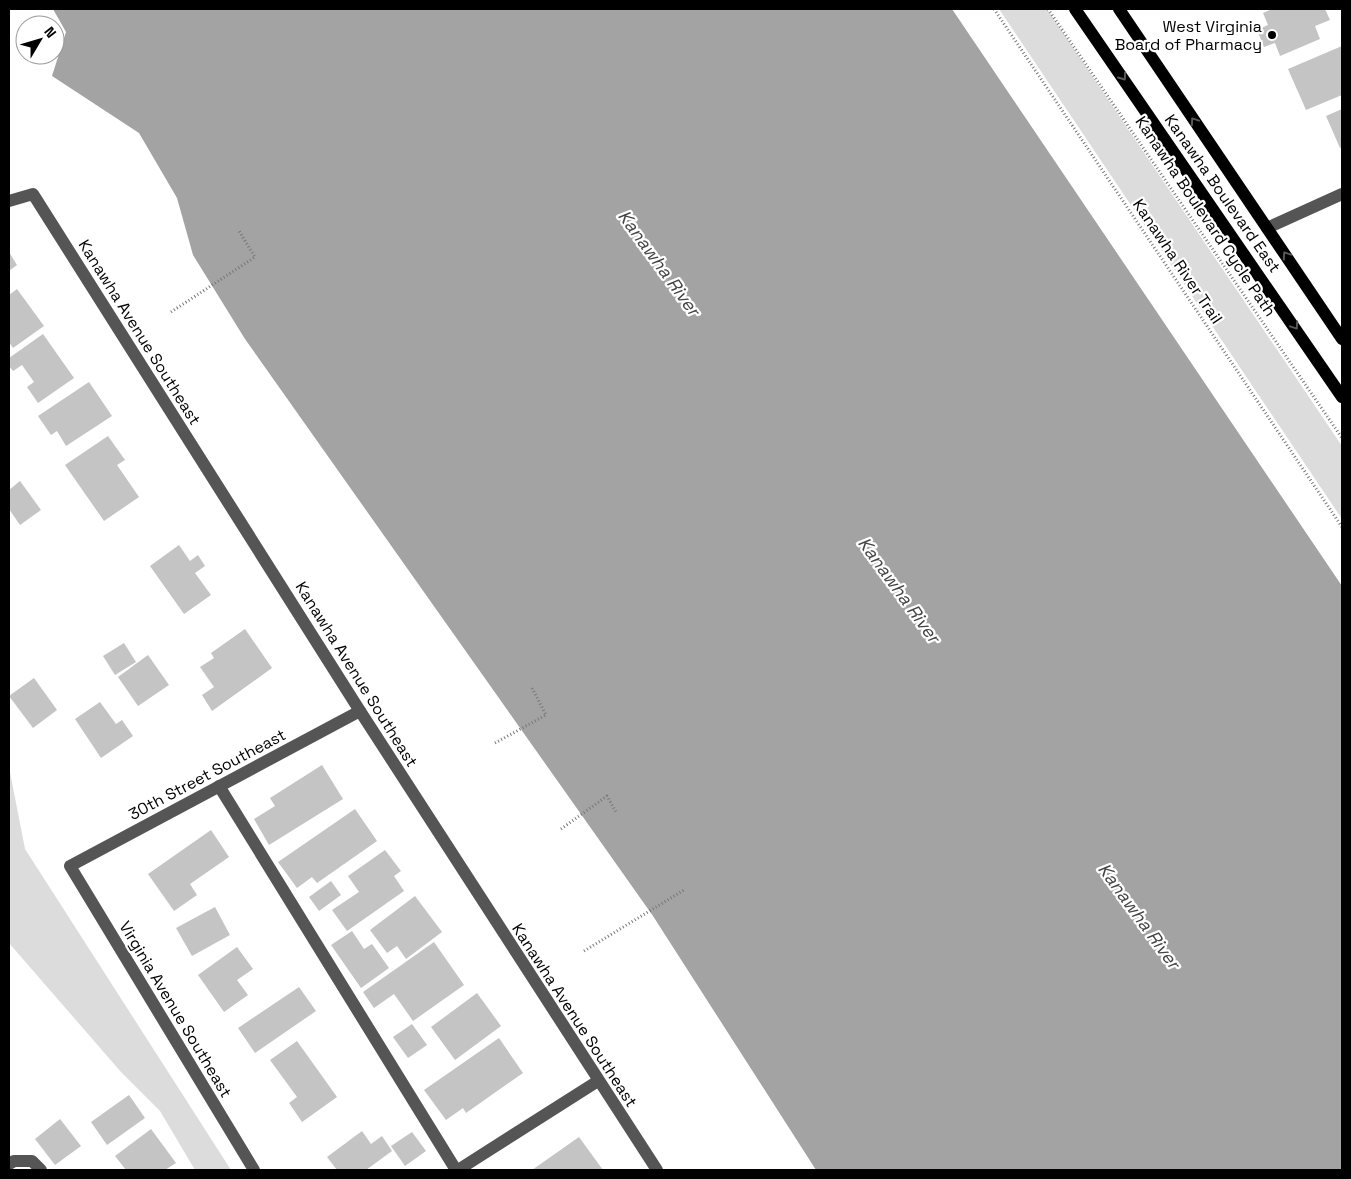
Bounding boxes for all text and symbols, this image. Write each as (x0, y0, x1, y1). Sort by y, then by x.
north arrow (15, 15, 65, 65)
place label: West Virginia Board of Pharmacy (1115, 16, 1262, 55)
text: N (40, 23, 60, 41)
marker: West Virginia Board of Pharmacy (1266, 29, 1278, 41)
one-way arrow (1117, 71, 1126, 81)
street label: Kanawha Boulevard East (1160, 110, 1285, 277)
street label: Kanawha Boulevard Cycle Path (1131, 112, 1281, 320)
one-way arrow (1191, 117, 1201, 126)
street label: Kanawha River Trail (1128, 195, 1227, 328)
water label: Kanawha River (613, 205, 707, 322)
street label: Kanawha Avenue Southeast (74, 236, 205, 429)
one-way arrow (1282, 252, 1292, 261)
one-way arrow (1289, 321, 1298, 330)
water label: Kanawha River (853, 532, 947, 649)
street label: Kanawha Avenue Southeast (291, 578, 422, 771)
street label: 30th Street Southeast (125, 724, 289, 825)
water label: Kanawha River (1093, 858, 1187, 975)
street label: Virginia Avenue Southeast (115, 917, 237, 1101)
street label: Kanawha Avenue Southeast (507, 919, 642, 1111)

